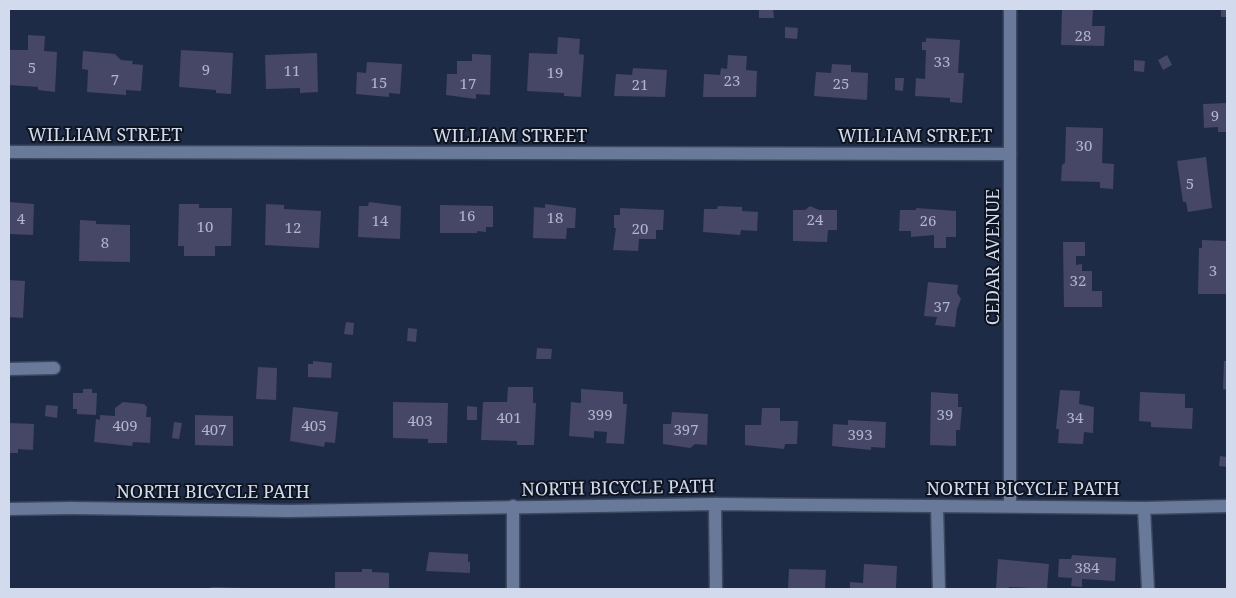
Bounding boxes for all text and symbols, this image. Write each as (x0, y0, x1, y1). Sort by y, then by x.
house number: 28 (1075, 25, 1091, 45)
house number: 33 (934, 51, 950, 71)
house number: 5 (28, 57, 36, 77)
house number: 9 (202, 59, 210, 79)
house number: 11 (284, 60, 300, 80)
house number: 19 (547, 62, 563, 82)
house number: 7 (111, 69, 119, 89)
house number: 23 (724, 70, 740, 90)
house number: 15 (371, 72, 387, 92)
house number: 17 (460, 73, 476, 93)
house number: 25 (833, 73, 849, 93)
house number: 21 (632, 74, 648, 94)
house number: 9 (1211, 105, 1219, 125)
street label: WILLIAM STREET (28, 122, 182, 146)
street label: WILLIAM STREET (433, 123, 587, 147)
street label: WILLIAM STREET (838, 123, 992, 147)
house number: 30 (1076, 135, 1092, 155)
house number: 5 (1186, 173, 1194, 193)
street label: CEDAR AVENUE (980, 189, 1004, 325)
house number: 16 (459, 205, 475, 225)
house number: 18 (547, 207, 563, 227)
house number: 4 (17, 208, 26, 228)
house number: 24 (807, 209, 824, 229)
house number: 14 (372, 210, 389, 230)
house number: 26 (920, 210, 936, 230)
house number: 10 (197, 216, 213, 236)
house number: 12 (285, 217, 301, 237)
house number: 20 (632, 218, 648, 238)
house number: 8 (101, 232, 109, 252)
house number: 3 (1209, 260, 1217, 280)
house number: 32 (1070, 270, 1086, 290)
house number: 37 (934, 296, 950, 316)
house number: 399 (587, 404, 613, 424)
house number: 39 (937, 404, 953, 424)
house number: 401 (496, 407, 522, 427)
house number: 34 (1067, 407, 1084, 427)
house number: 403 (407, 410, 433, 430)
house number: 409 (112, 415, 138, 435)
house number: 405 (301, 415, 327, 435)
house number: 407 (201, 419, 227, 439)
house number: 397 (673, 419, 699, 439)
house number: 393 (847, 424, 873, 444)
street label: NORTH BICYCLE PATH (521, 473, 715, 501)
street label: NORTH BICYCLE PATH (926, 476, 1120, 500)
street label: NORTH BICYCLE PATH (116, 479, 310, 503)
house number: 384 (1074, 557, 1100, 577)

